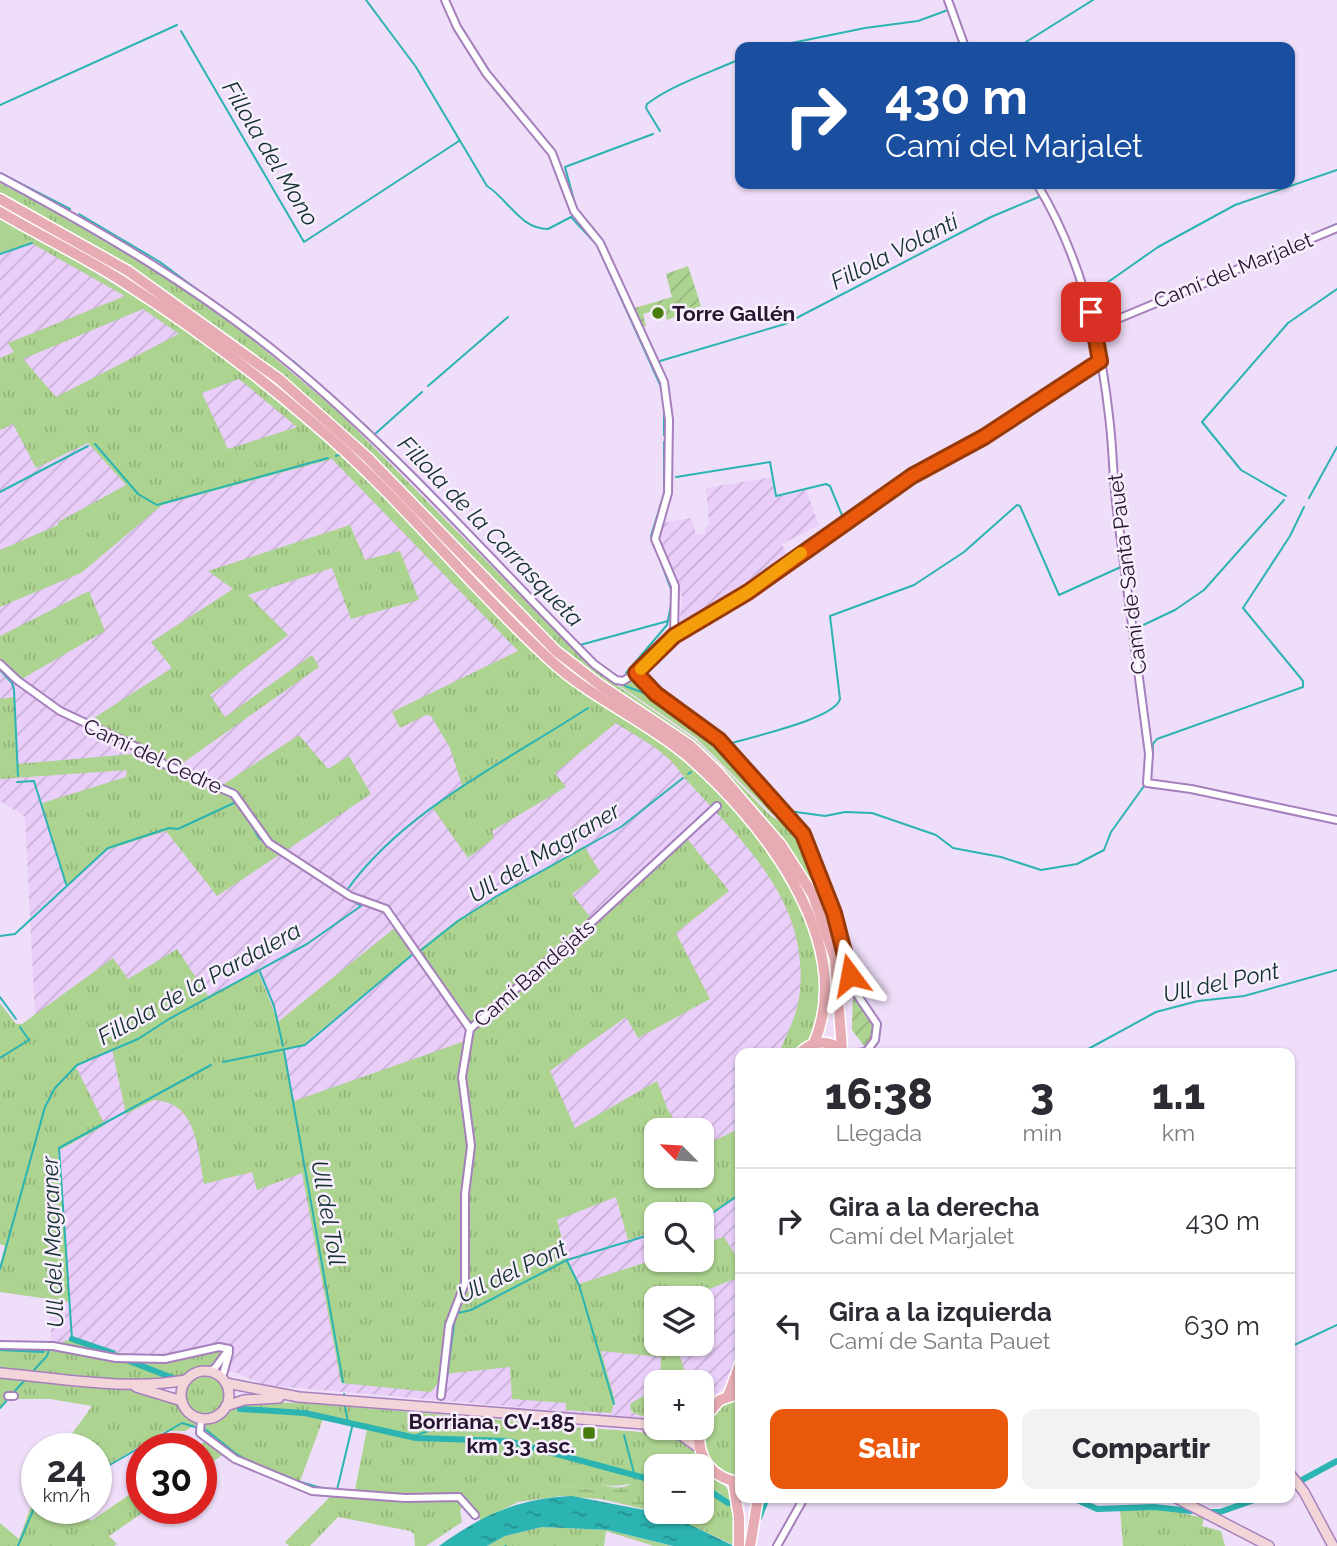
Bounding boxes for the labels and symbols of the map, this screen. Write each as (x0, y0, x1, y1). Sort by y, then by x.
water label: Fillola del Mono (217, 76, 325, 230)
water label: Fillola Volantí (826, 206, 964, 295)
street label: Camí del Marjalet (1150, 227, 1316, 313)
pin (1061, 282, 1121, 342)
place label: Torre Gallén (672, 301, 795, 326)
marker: Torre Gallén (650, 305, 666, 321)
water label: Fillola de la Carrasqueta (393, 430, 589, 632)
street label: Camí de Santa Pauet (1102, 472, 1152, 676)
street label: Camí del Cedre (80, 713, 226, 799)
water label: Ull del Magraner (463, 796, 626, 908)
street label: Camí Bandejats (469, 914, 599, 1032)
water label: Fillola de la Pardalera (93, 916, 306, 1050)
position arrow (813, 938, 887, 1012)
water label: Ull del Pont (1161, 956, 1282, 1007)
north arrow (644, 1118, 714, 1188)
water label: Ull del Magraner (35, 1155, 68, 1328)
water label: Ull del Toll (306, 1158, 352, 1268)
water label: Ull del Pont (453, 1234, 572, 1308)
place label: Borriana, CV-185 km 3.3 asc. (408, 1409, 575, 1458)
marker: Borriana, CV-185 km 3.3 asc. (581, 1425, 597, 1441)
speed limit sign: 30 (126, 1433, 217, 1524)

